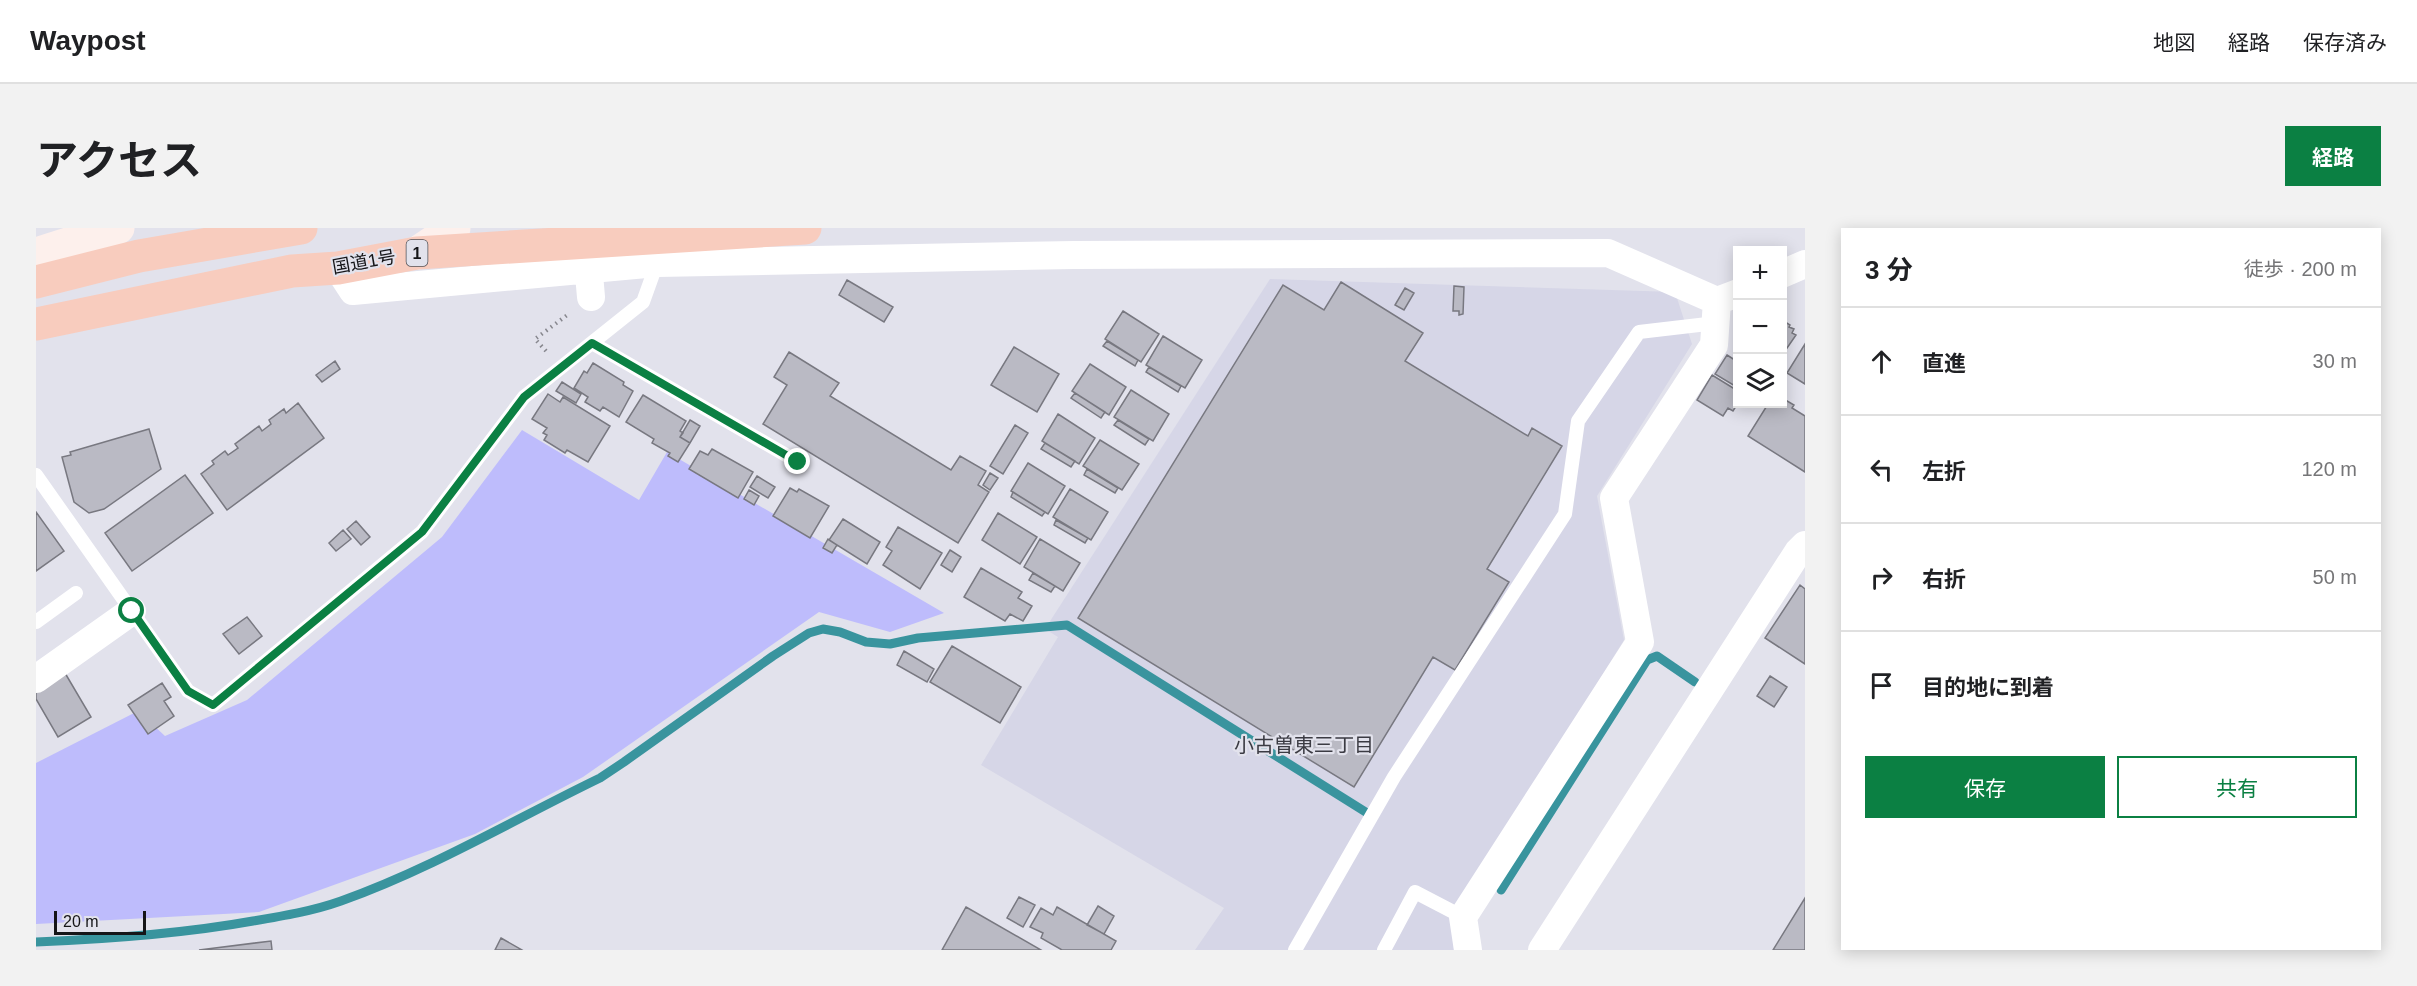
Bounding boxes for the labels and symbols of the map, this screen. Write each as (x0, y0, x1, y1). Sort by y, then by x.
road number: 1 (406, 240, 428, 266)
street label: 国道1号 (331, 247, 397, 277)
route end (784, 448, 810, 474)
route start (118, 597, 144, 623)
district label: 小古曽東三丁目 (1234, 734, 1374, 756)
scale bar (54, 908, 146, 936)

